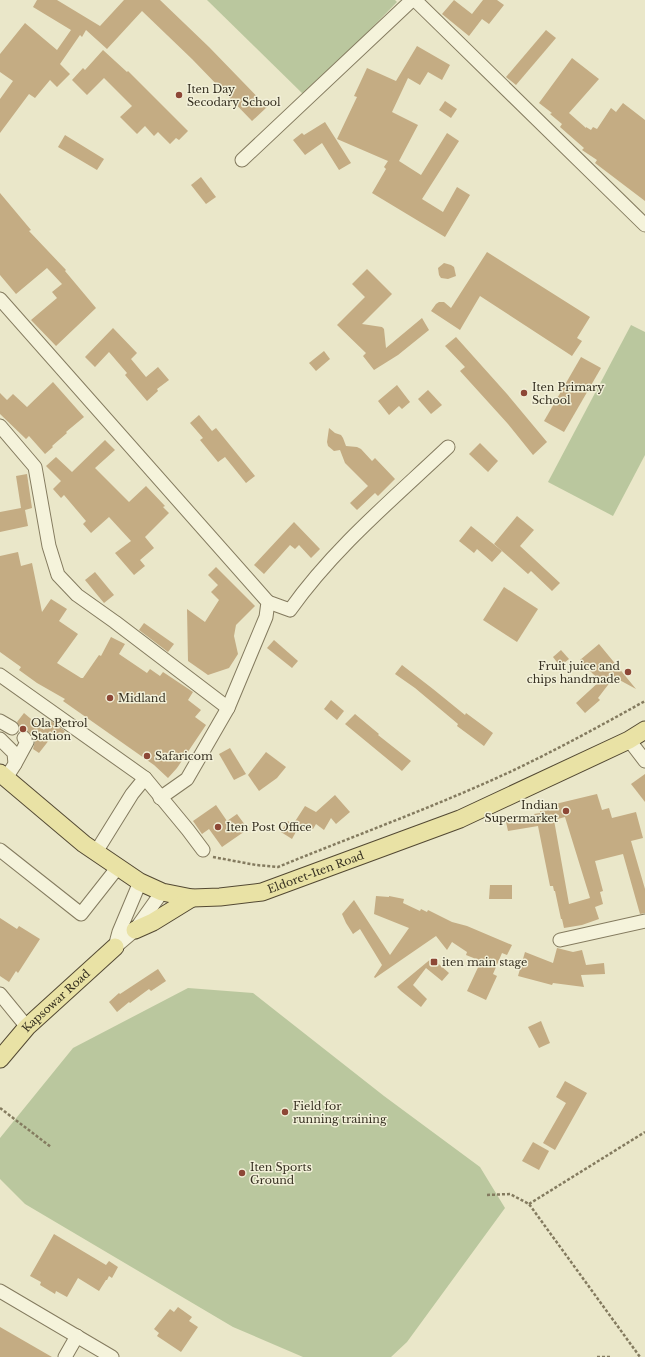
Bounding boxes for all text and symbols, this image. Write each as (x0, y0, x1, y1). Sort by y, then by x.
place label: Iten Day Secodary School (187, 82, 281, 109)
marker: Iten Day Secodary School (174, 90, 184, 100)
place label: Iten Primary School (532, 380, 604, 407)
marker: Iten Primary School (519, 388, 529, 398)
place label: Fruit juice and chips handmade (527, 659, 621, 686)
marker: Fruit juice and chips handmade (623, 667, 633, 677)
place label: Midland (118, 691, 166, 705)
marker: Midland (105, 693, 115, 703)
place label: Ola Petrol Station (31, 716, 88, 743)
marker: Ola Petrol Station (18, 724, 28, 734)
place label: Safaricom (155, 749, 213, 763)
marker: Safaricom (142, 751, 152, 761)
place label: Indian Supermarket (485, 798, 559, 825)
marker: Indian Supermarket (561, 806, 571, 816)
place label: Iten Post Office (226, 820, 312, 834)
marker: Iten Post Office (213, 822, 223, 832)
street label: Eldoret-Iten Road (266, 848, 366, 896)
place label: iten main stage (442, 955, 527, 969)
marker: iten main stage (429, 957, 439, 967)
street label: Kapsowar Road (19, 966, 93, 1035)
place label: Field for running training (293, 1099, 387, 1126)
marker: Field for running training (280, 1107, 290, 1117)
place label: Iten Sports Ground (250, 1160, 312, 1187)
marker: Iten Sports Ground (237, 1168, 247, 1178)

